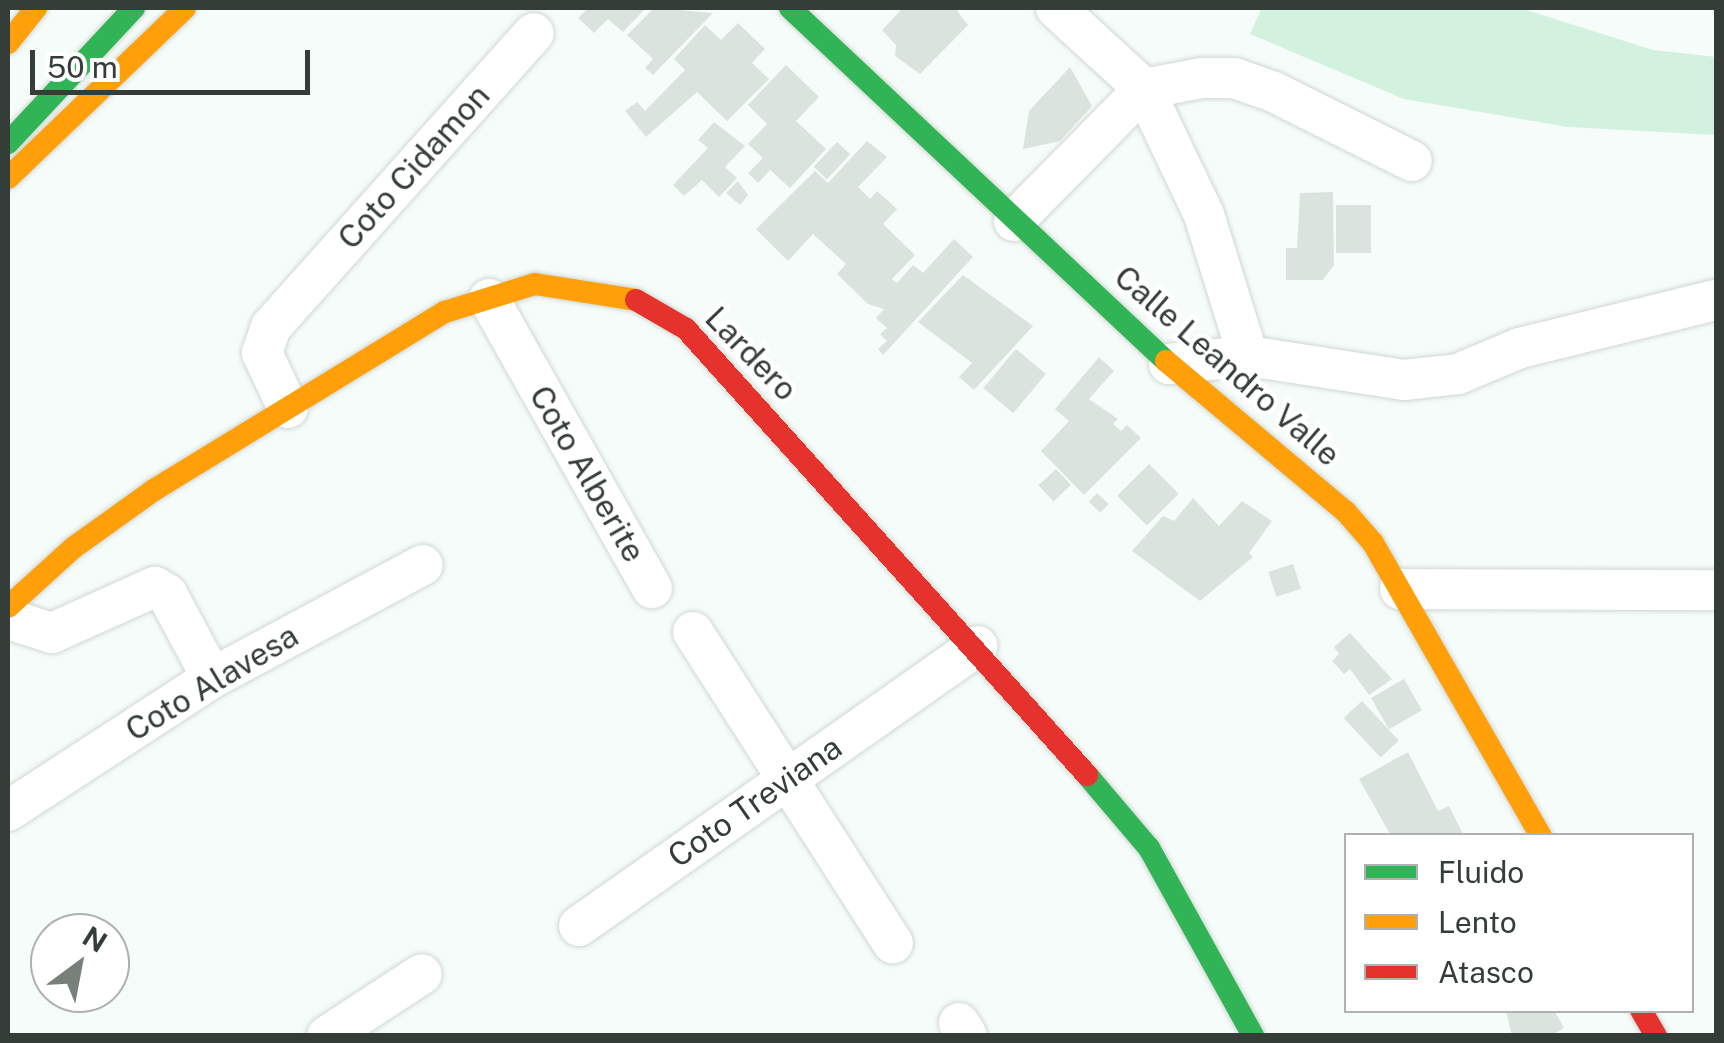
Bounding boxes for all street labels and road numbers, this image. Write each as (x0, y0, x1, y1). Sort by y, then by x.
street label: Coto Cidamon (330, 77, 498, 257)
street label: Calle Leandro Valle (1106, 257, 1348, 475)
street label: Lardero (697, 299, 805, 409)
street label: Coto Alberite (521, 379, 653, 569)
street label: Coto Alavesa (119, 616, 305, 750)
street label: Coto Treviana (661, 728, 849, 876)

